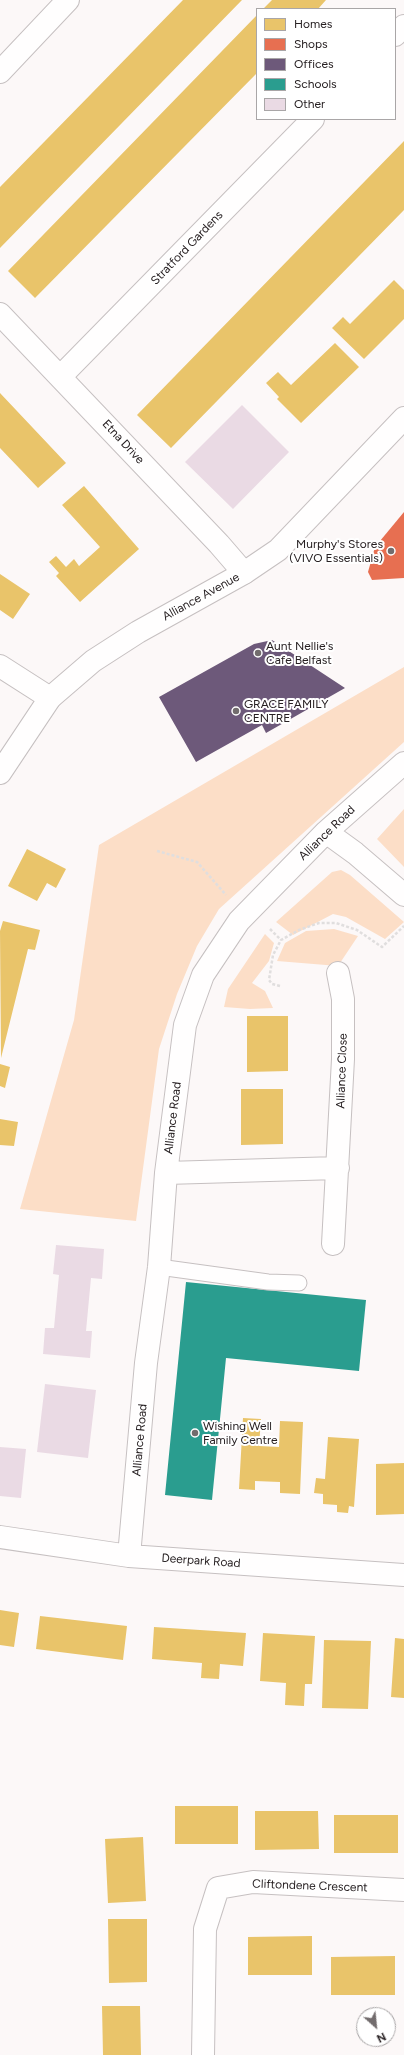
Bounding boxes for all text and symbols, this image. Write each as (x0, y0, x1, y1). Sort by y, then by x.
legend (256, 8, 396, 120)
text: Homes (294, 17, 332, 31)
text: Shops (294, 37, 328, 51)
text: Offices (294, 57, 334, 71)
text: Schools (294, 77, 337, 91)
text: Other (294, 97, 325, 111)
street label: Stratford Gardens (148, 208, 226, 288)
street label: Etna Drive (99, 417, 147, 467)
place label: Murphy's Stores (VIVO Essentials) (289, 537, 383, 565)
marker: Murphy's Stores (VIVO Essentials) (386, 546, 396, 556)
street label: Alliance Avenue (160, 570, 242, 624)
place label: Aunt Nellie's Cafe Belfast (266, 639, 333, 667)
marker: Aunt Nellie's Cafe Belfast (253, 648, 263, 658)
place label: GRACE FAMILY CENTRE (244, 697, 329, 725)
marker: GRACE FAMILY CENTRE (231, 706, 241, 716)
street label: Alliance Road (296, 803, 358, 863)
street label: Alliance Close (333, 1033, 351, 1109)
street label: Alliance Road (161, 1081, 185, 1155)
street label: Alliance Road (130, 1403, 150, 1477)
place label: Wishing Well Family Centre (203, 1419, 278, 1447)
marker: Wishing Well Family Centre (190, 1428, 200, 1438)
street label: Deerpark Road (161, 1551, 241, 1571)
street label: Cliftondene Crescent (252, 1877, 368, 1895)
north arrow (356, 2007, 396, 2047)
text: N (374, 2030, 388, 2045)

